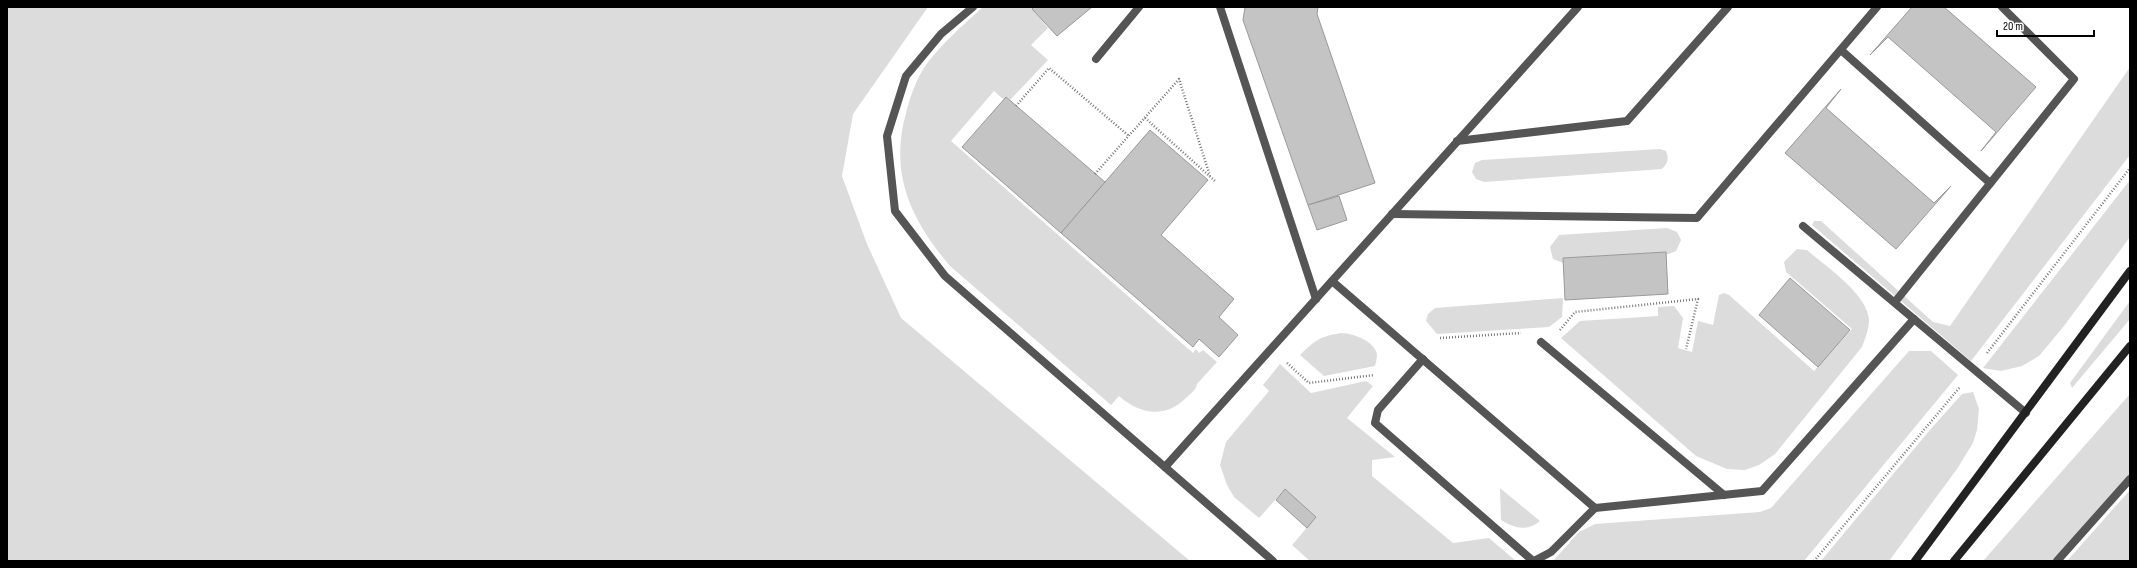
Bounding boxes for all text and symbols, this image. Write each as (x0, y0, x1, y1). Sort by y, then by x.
scale bar (1997, 12, 2094, 38)
text: 20 m (2003, 19, 2023, 34)

